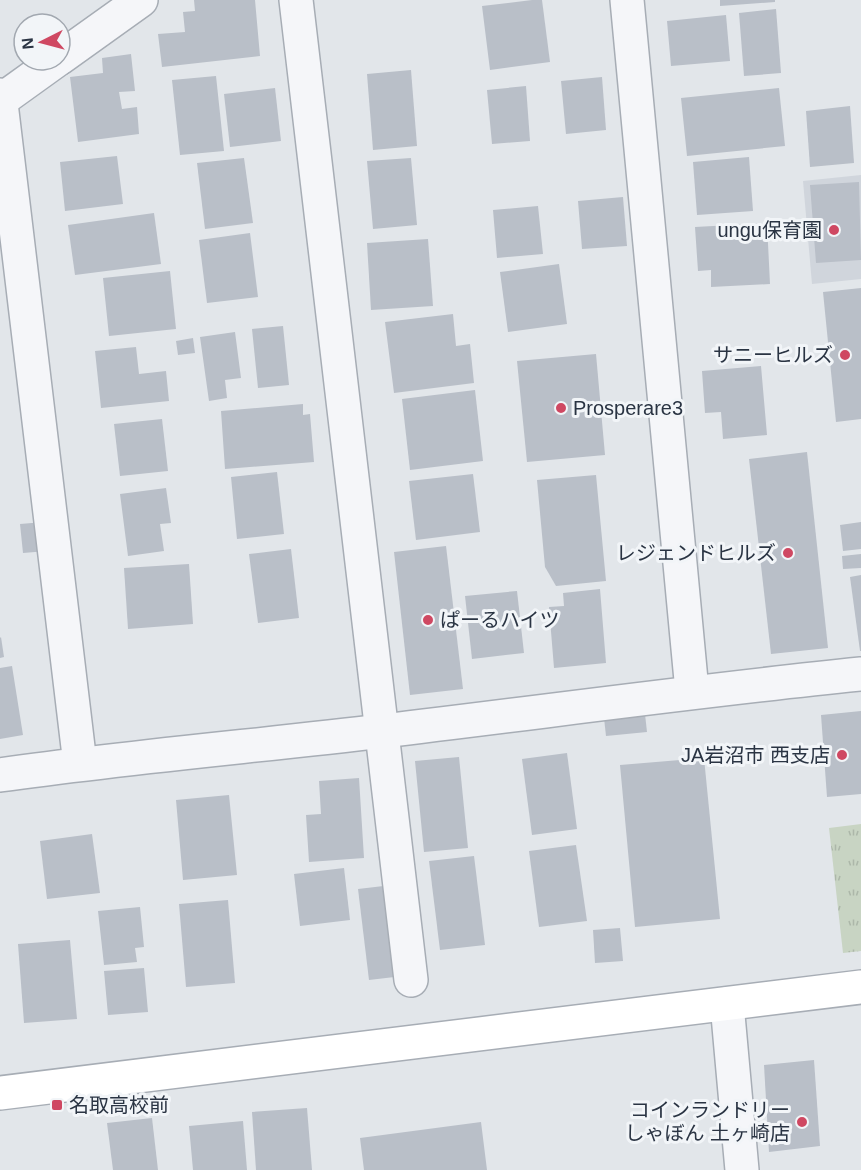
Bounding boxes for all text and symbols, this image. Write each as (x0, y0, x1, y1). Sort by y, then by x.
north arrow (12, 12, 72, 72)
text: N (19, 37, 37, 50)
place label: ungu保育園 (718, 219, 822, 241)
marker: ungu保育園 (827, 223, 841, 237)
place label: サニーヒルズ (713, 344, 833, 366)
marker: サニーヒルズ (838, 348, 852, 362)
place label: Prosperare3 (573, 397, 683, 419)
marker: Prosperare3 (554, 401, 568, 415)
place label: レジェンドヒルズ (616, 542, 776, 564)
marker: レジェンドヒルズ (781, 546, 795, 560)
place label: ぱーるハイツ (440, 609, 560, 631)
marker: ぱーるハイツ (421, 613, 435, 627)
place label: JA岩沼市 西支店 (681, 744, 830, 766)
marker: JA岩沼市 西支店 (835, 748, 849, 762)
place label: 名取高校前 (69, 1094, 169, 1116)
marker: 名取高校前 (50, 1098, 64, 1112)
place label: コインランドリー しゃぼん 土ヶ崎店 (624, 1099, 790, 1144)
marker: コインランドリー しゃぼん 土ヶ崎店 (795, 1115, 809, 1129)

